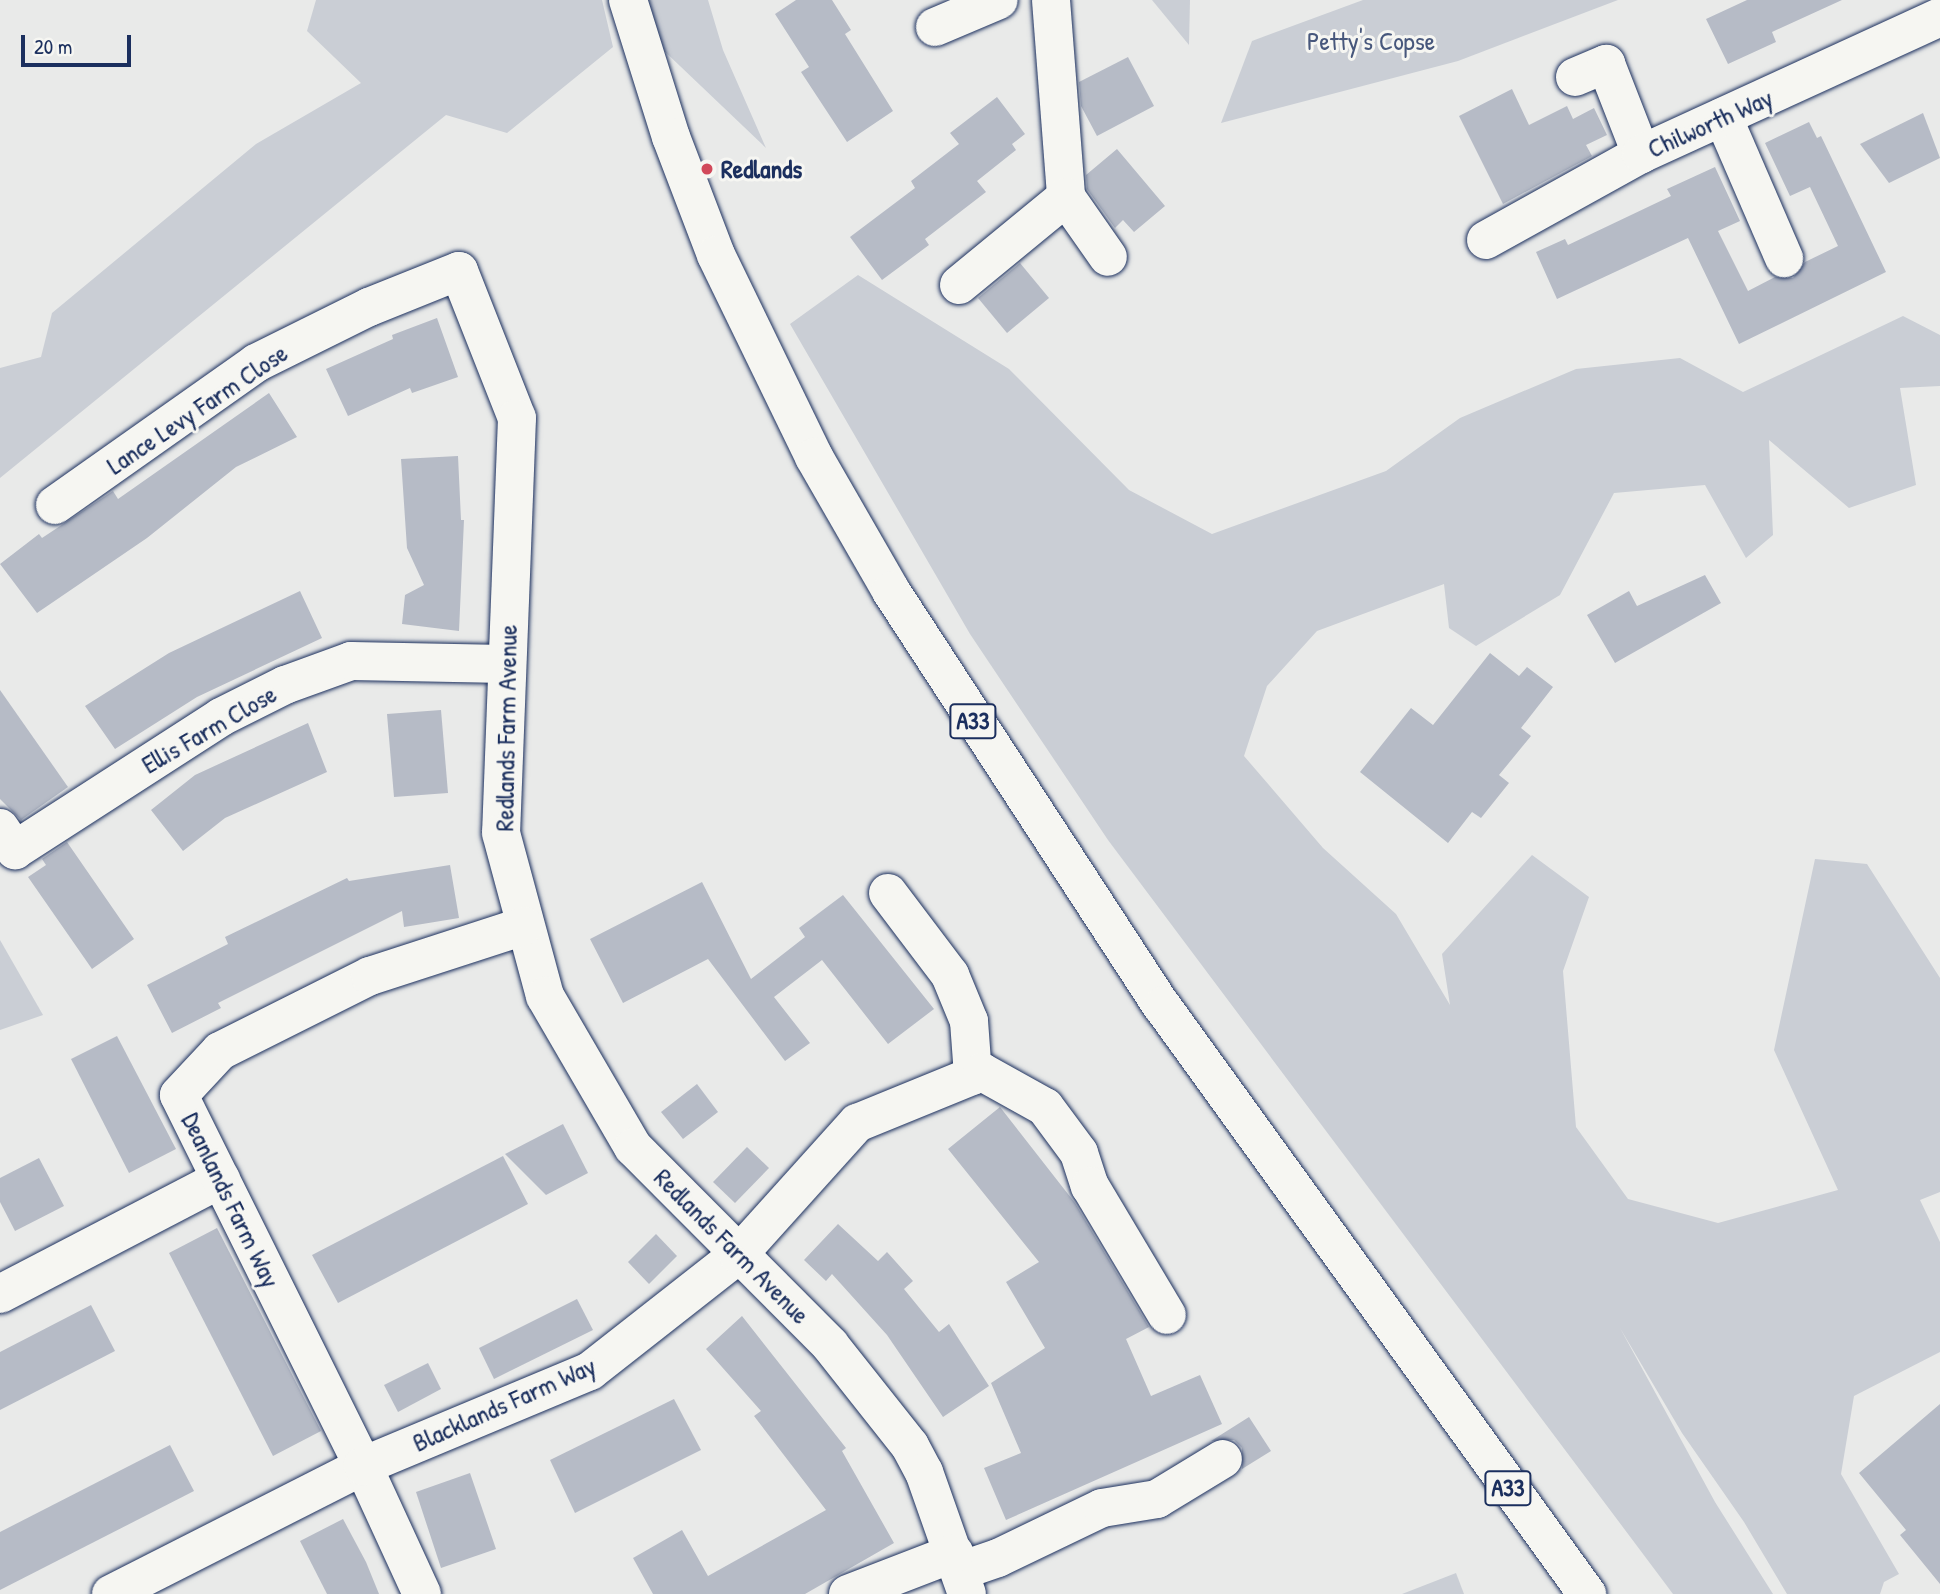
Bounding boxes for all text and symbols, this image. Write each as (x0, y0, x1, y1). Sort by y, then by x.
scale bar (24, 21, 135, 65)
park label: Petty's Copse (1307, 25, 1435, 57)
text: 20 m (34, 32, 72, 61)
street label: Chilworth Way (1643, 82, 1777, 164)
place label: Redlands (721, 153, 802, 185)
marker: Redlands (699, 161, 715, 177)
street label: Lance Levy Farm Close (101, 337, 293, 481)
street label: Redlands Farm Avenue (489, 624, 523, 832)
street label: Ellis Farm Close (136, 678, 282, 780)
road number: A33 (948, 700, 998, 742)
street label: Deanlands Farm Way (175, 1108, 287, 1292)
street label: Redlands Farm Avenue (648, 1162, 816, 1330)
street label: Blacklands Farm Way (408, 1350, 600, 1458)
road number: A33 (1484, 1468, 1532, 1508)

